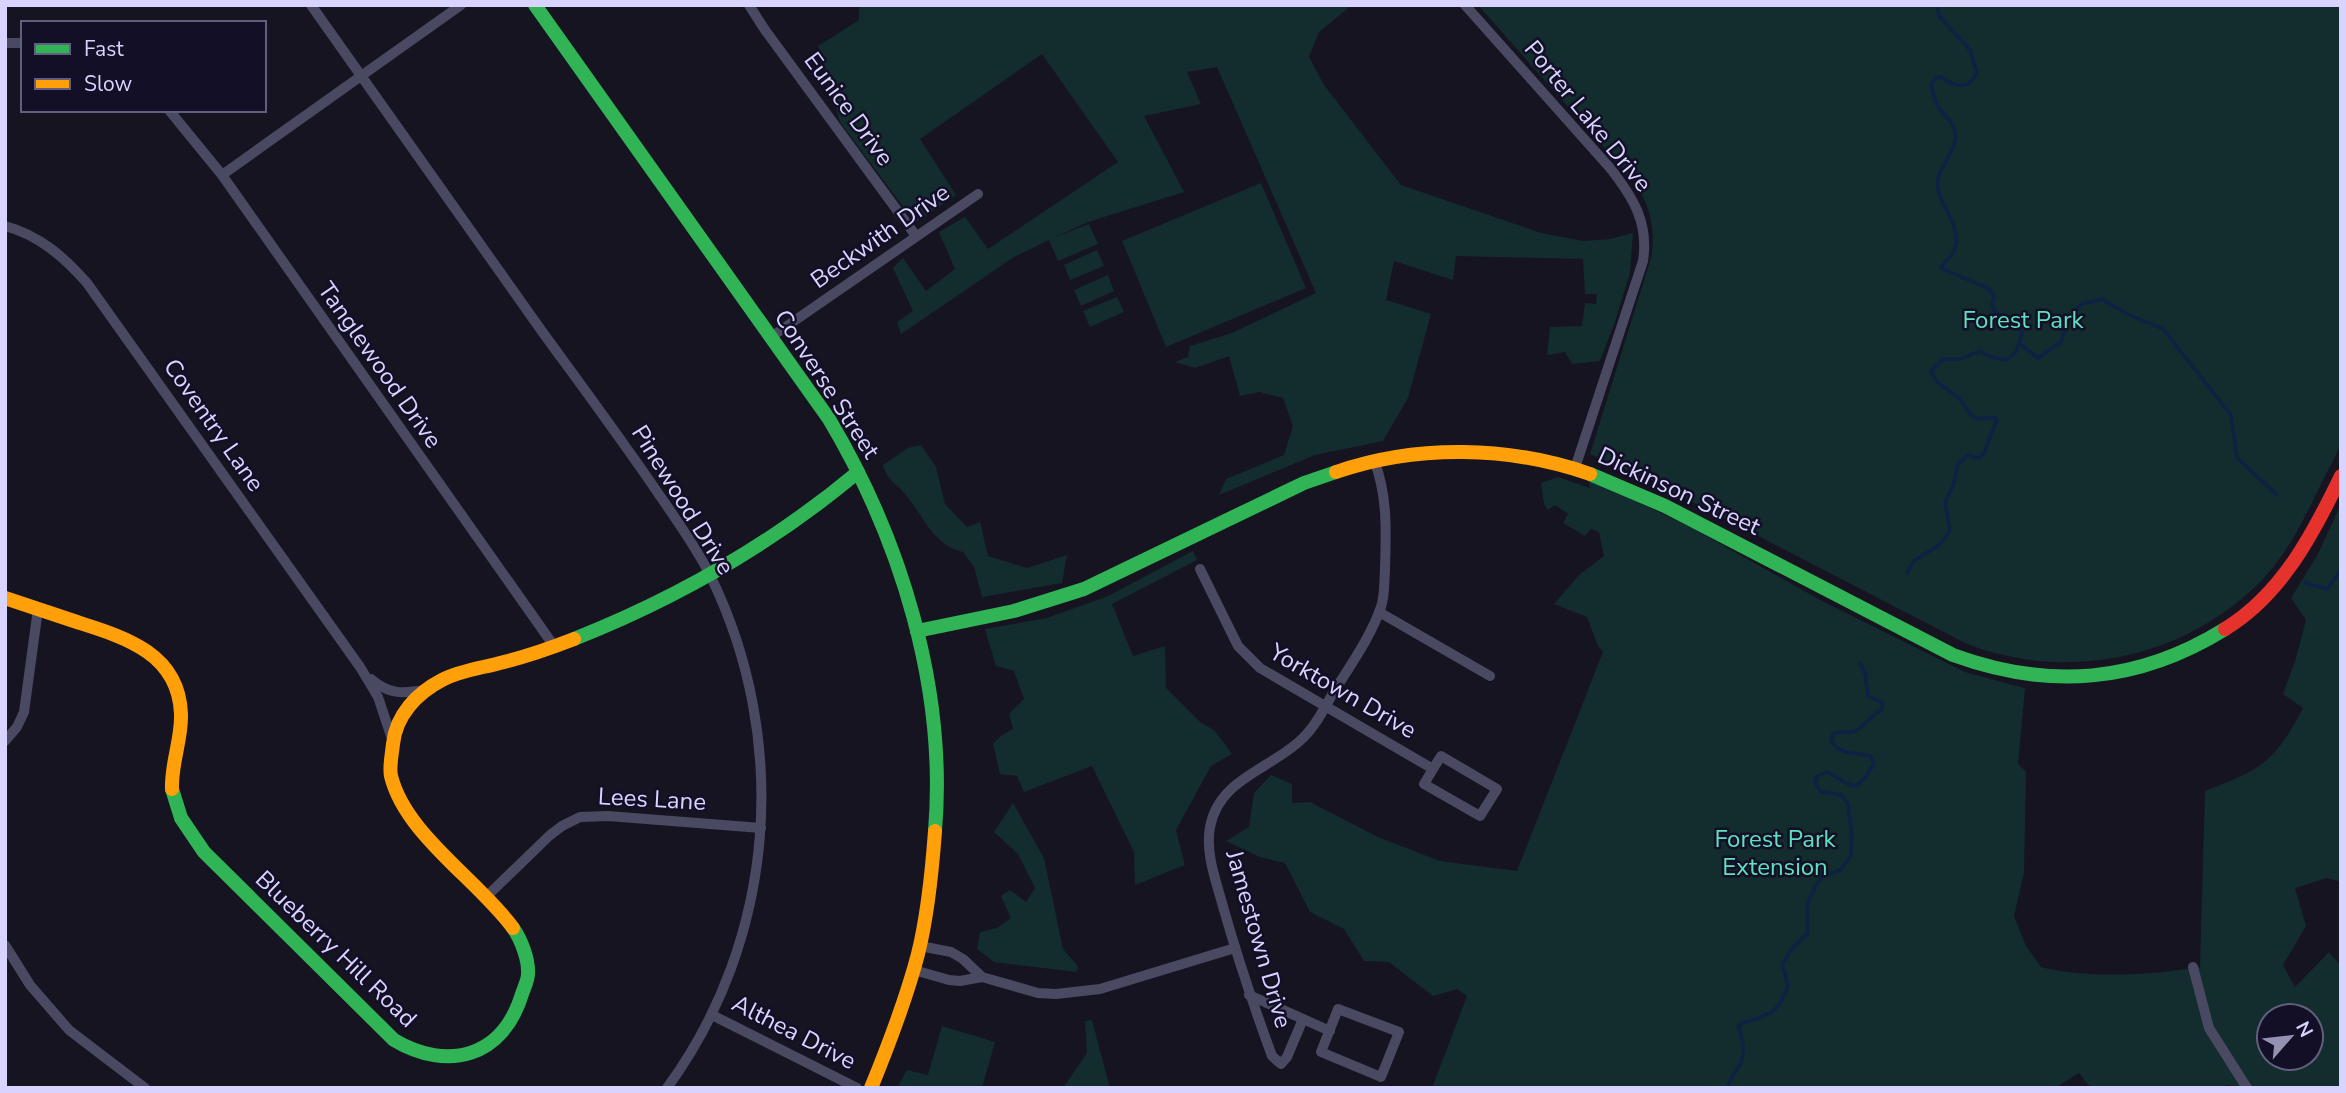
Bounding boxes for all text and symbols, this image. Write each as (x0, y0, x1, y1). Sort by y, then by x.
legend (21, 21, 266, 112)
street label: Porter Lake Drive (1517, 34, 1659, 198)
text: Fast (84, 35, 124, 63)
street label: Eunice Drive (797, 46, 901, 172)
text: Slow (84, 70, 133, 98)
street label: Beckwith Drive (804, 176, 956, 296)
street label: Tanglewood Drive (311, 275, 449, 455)
street label: Converse Street (767, 303, 887, 465)
park label: Forest Park (1962, 304, 2085, 336)
street label: Coventry Lane (156, 352, 272, 498)
street label: Pinewood Drive (624, 419, 742, 581)
street label: Dickinson Street (1593, 439, 1766, 543)
street label: Yorktown Drive (1263, 636, 1422, 746)
street label: Lees Lane (597, 780, 707, 818)
park label: Forest Park Extension (1714, 823, 1837, 883)
street label: Jamestown Drive (1218, 845, 1300, 1032)
street label: Blueberry Hill Road (248, 864, 424, 1034)
street label: Althea Drive (727, 987, 861, 1077)
north arrow (2255, 1002, 2325, 1072)
text: N (2289, 1017, 2319, 1042)

